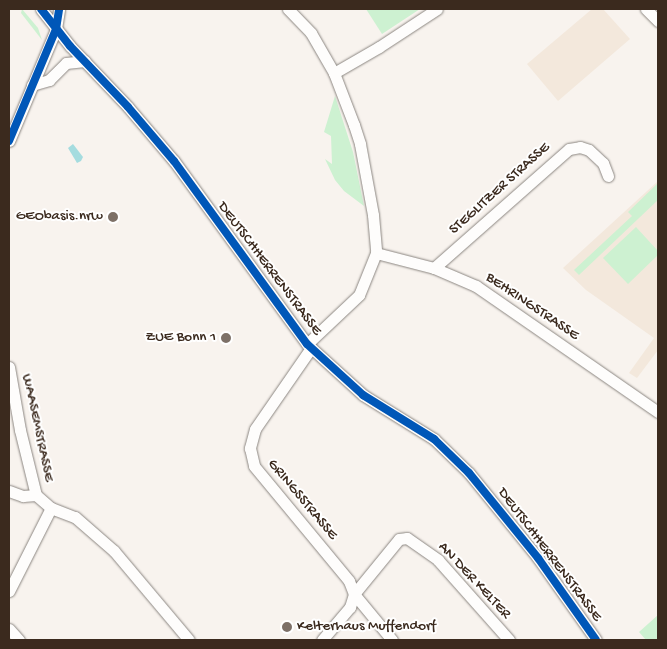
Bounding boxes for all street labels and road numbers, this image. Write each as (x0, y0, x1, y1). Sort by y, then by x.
street label: STEGLITZER STRASSE (446, 139, 554, 239)
street label: DEUTSCHHERRENSTRASSE (213, 199, 325, 339)
street label: BEHRINGSTRASSE (482, 269, 582, 345)
street label: WAASEMSTRASSE (17, 372, 57, 484)
street label: GRINGSSTRASSE (263, 456, 341, 544)
street label: DEUTSCHHERRENSTRASSE (493, 485, 605, 625)
street label: AN DER KELTER (434, 539, 514, 623)

